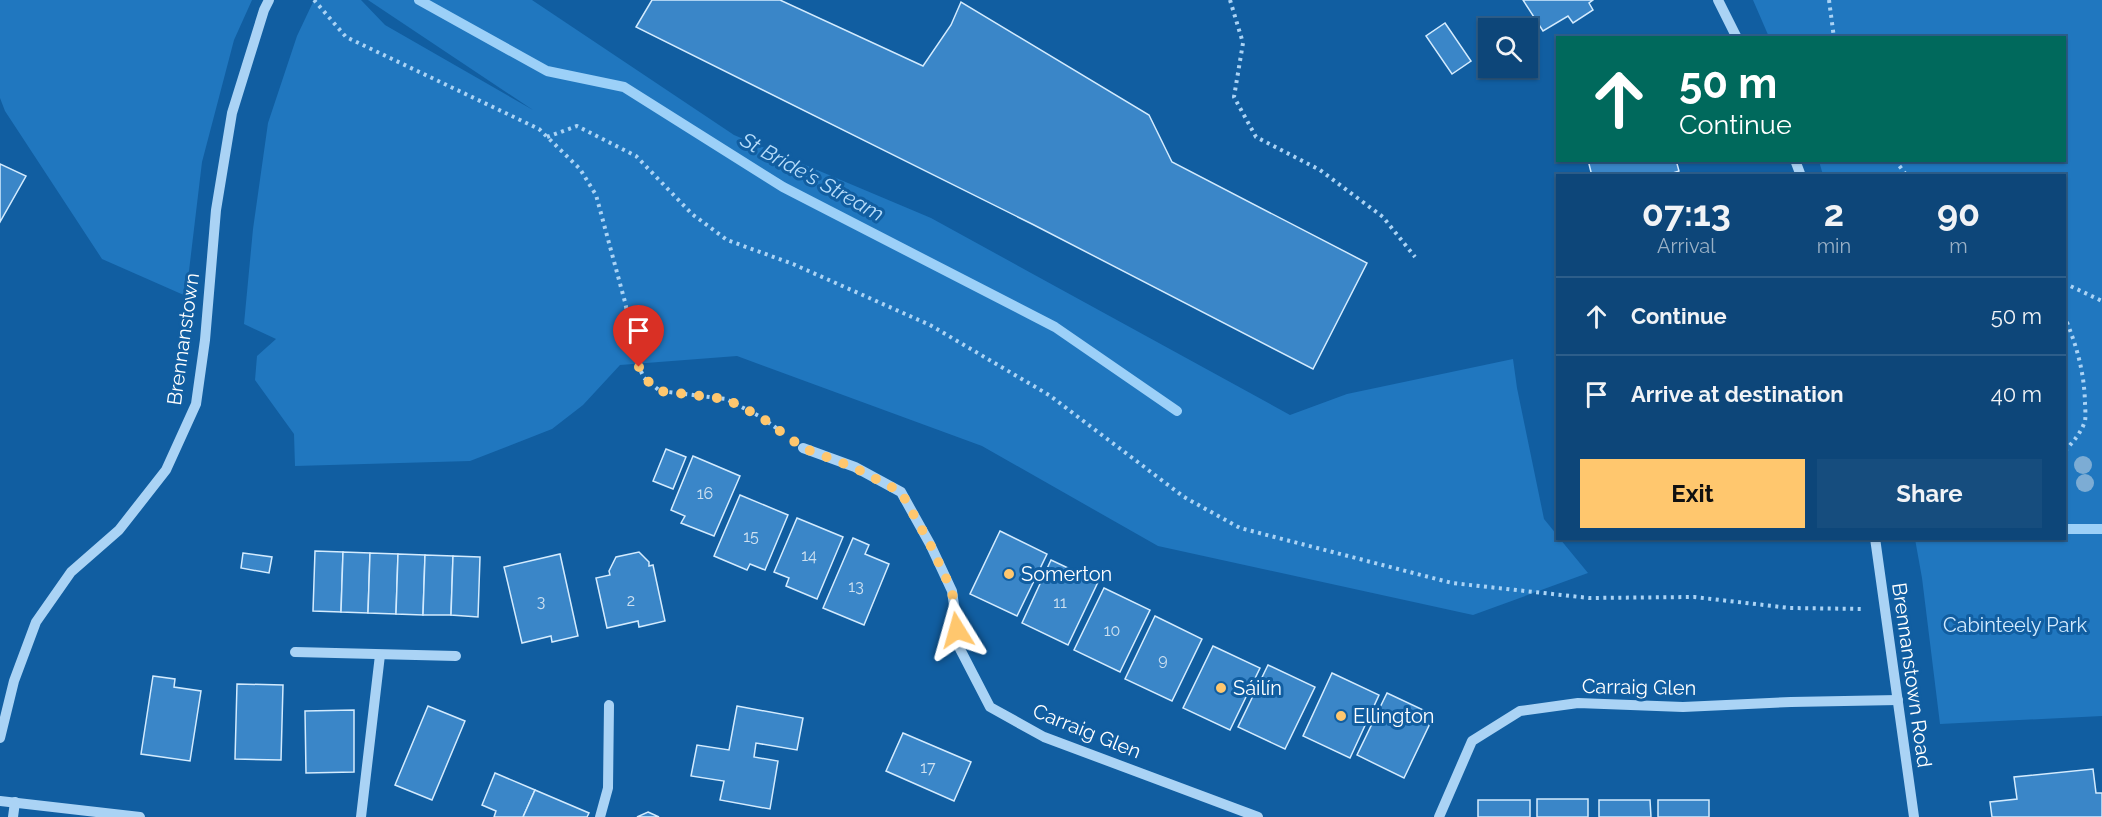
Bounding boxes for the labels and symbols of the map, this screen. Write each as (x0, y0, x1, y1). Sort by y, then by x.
water label: St Bride's Stream (735, 126, 888, 226)
street label: Brennanstown (162, 271, 204, 407)
pin (613, 305, 664, 367)
house number: 16 (697, 484, 713, 503)
house number: 15 (743, 527, 759, 546)
house number: 14 (801, 546, 817, 565)
place label: Somerton (1021, 562, 1112, 586)
marker: Somerton (1002, 567, 1016, 581)
house number: 13 (848, 577, 864, 596)
street label: Brennanstown Road (1887, 581, 1937, 769)
house number: 2 (627, 591, 635, 610)
house number: 3 (537, 592, 545, 611)
house number: 11 (1053, 593, 1067, 612)
position arrow (925, 598, 989, 662)
park label: Cabinteely Park (1943, 613, 2088, 637)
house number: 10 (1104, 621, 1120, 640)
house number: 9 (1158, 650, 1168, 669)
street label: Carraig Glen (1582, 674, 1696, 700)
place label: Sáilín (1233, 676, 1282, 700)
marker: Sáilín (1214, 681, 1228, 695)
street label: Carraig Glen (1029, 698, 1145, 764)
place label: Ellington (1353, 704, 1435, 728)
marker: Ellington (1334, 709, 1348, 723)
house number: 17 (920, 758, 936, 777)

